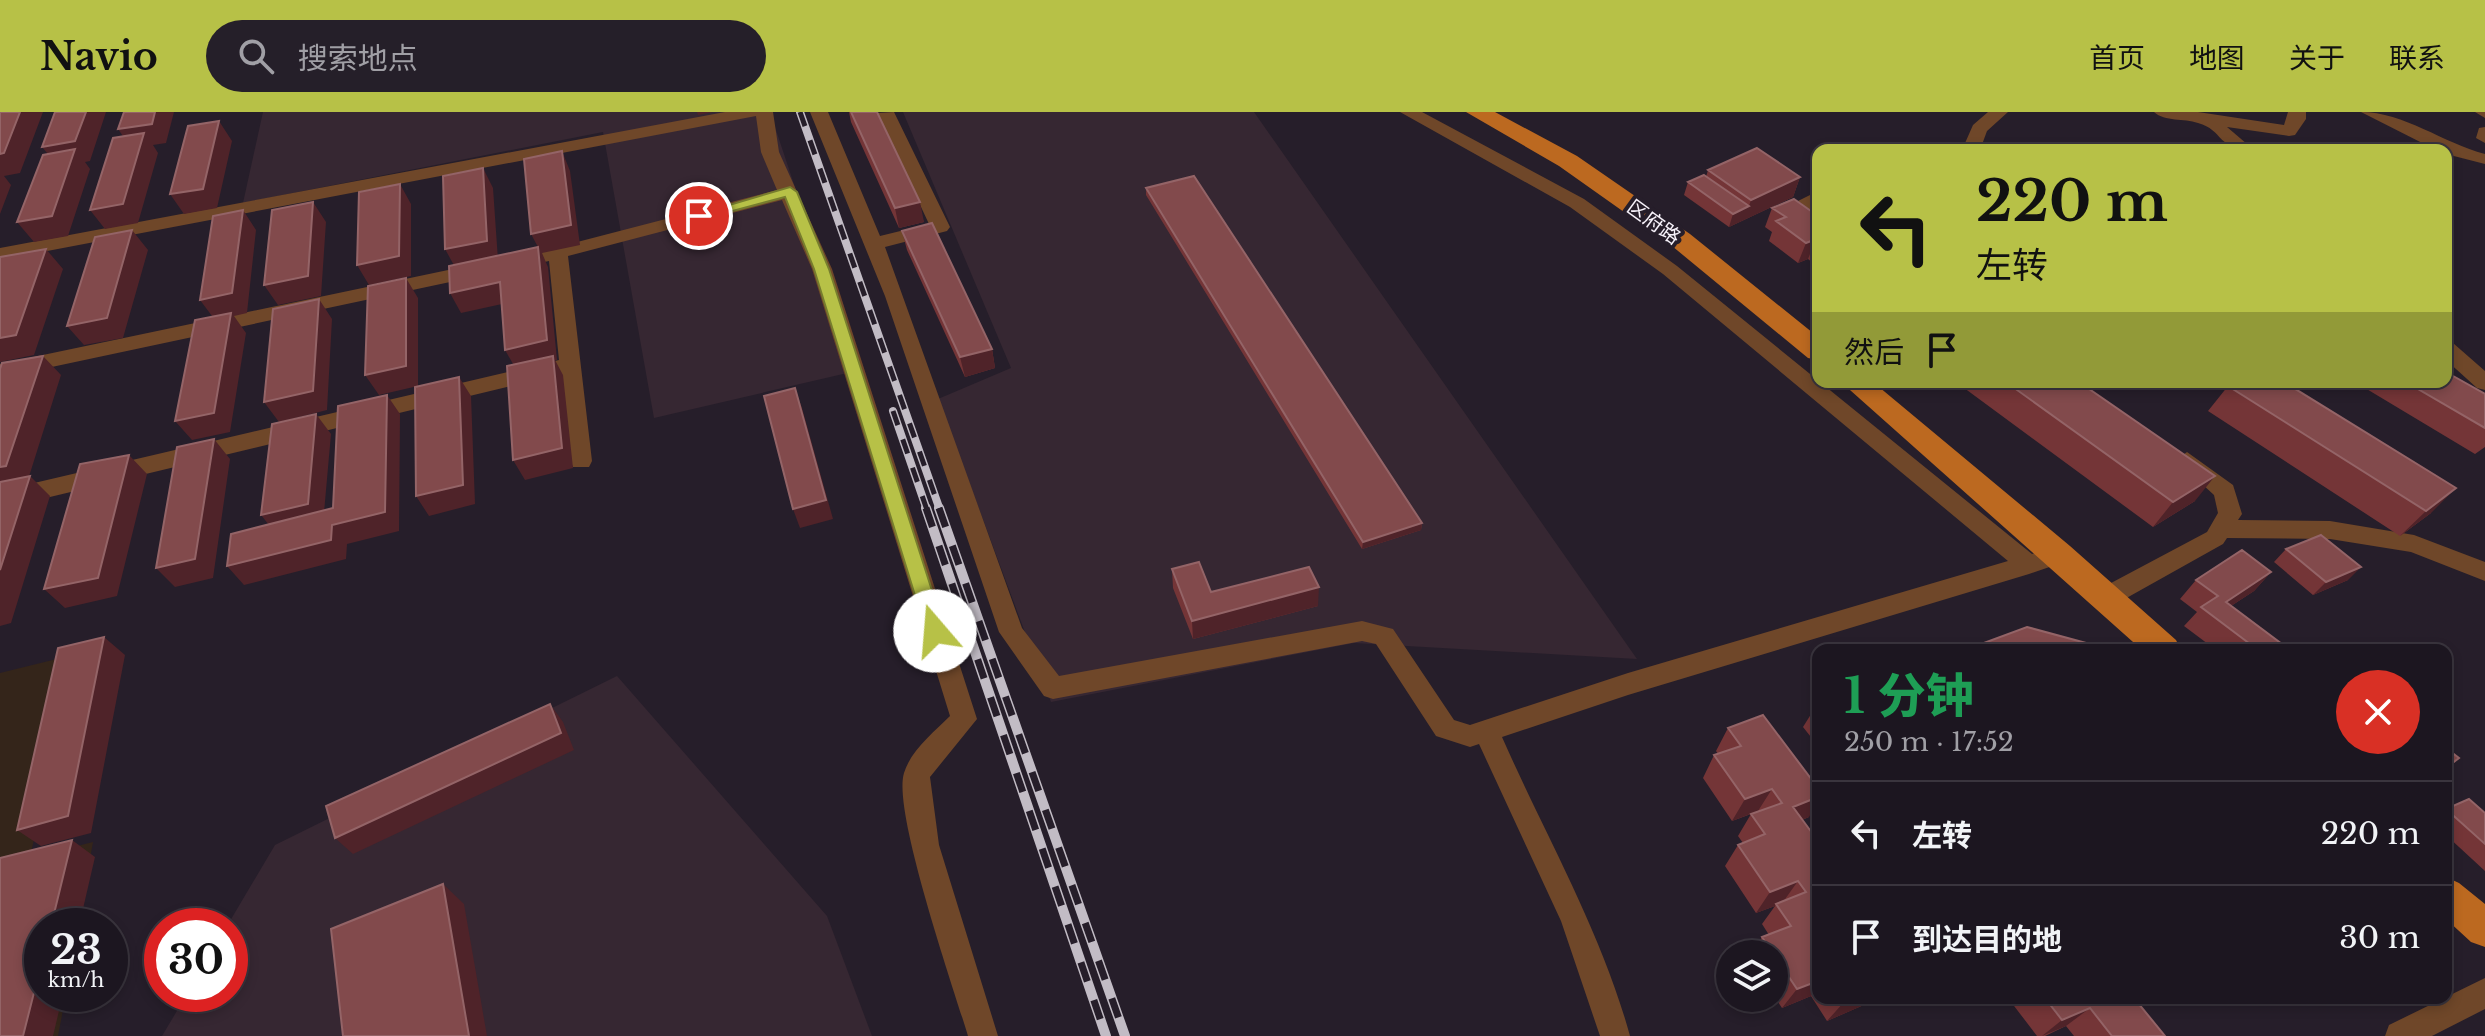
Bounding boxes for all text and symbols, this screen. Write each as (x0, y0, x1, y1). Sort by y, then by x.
search box (206, 20, 766, 92)
text: Navio (40, 33, 158, 80)
icon: search (234, 34, 278, 78)
text: 搜索地点 (298, 40, 418, 77)
text: 首页 (2089, 41, 2145, 76)
text: 地图 (2189, 41, 2245, 76)
text: 关于 (2289, 41, 2345, 76)
text: 联系 (2389, 41, 2445, 76)
text: 220 m (1976, 167, 2168, 236)
icon: left (1844, 176, 1948, 280)
pin (665, 182, 733, 250)
icon: arrive (677, 194, 721, 238)
street label: 区府路 (1623, 195, 1685, 249)
text: 左转 (1976, 243, 2048, 288)
icon: arrive (1920, 328, 1964, 372)
text: 然后 (1844, 334, 1904, 371)
position arrow (893, 589, 977, 673)
text: 1 分钟 (1844, 666, 1974, 726)
button: close (2336, 670, 2420, 754)
text: 250 m · 17:52 (1844, 726, 2014, 758)
icon: left (1844, 811, 1888, 855)
text: 220 m (2321, 815, 2420, 852)
text: 左转 (1912, 817, 1972, 854)
speed limit sign: 30 (144, 908, 248, 1012)
icon: arrive (1844, 915, 1888, 959)
text: 30 m (2339, 919, 2420, 956)
text: 到达目的地 (1912, 921, 2062, 958)
text: 23 (50, 925, 102, 975)
map controls (1716, 940, 1788, 1012)
button: layers (1716, 940, 1788, 1012)
text: km/h (48, 968, 104, 992)

